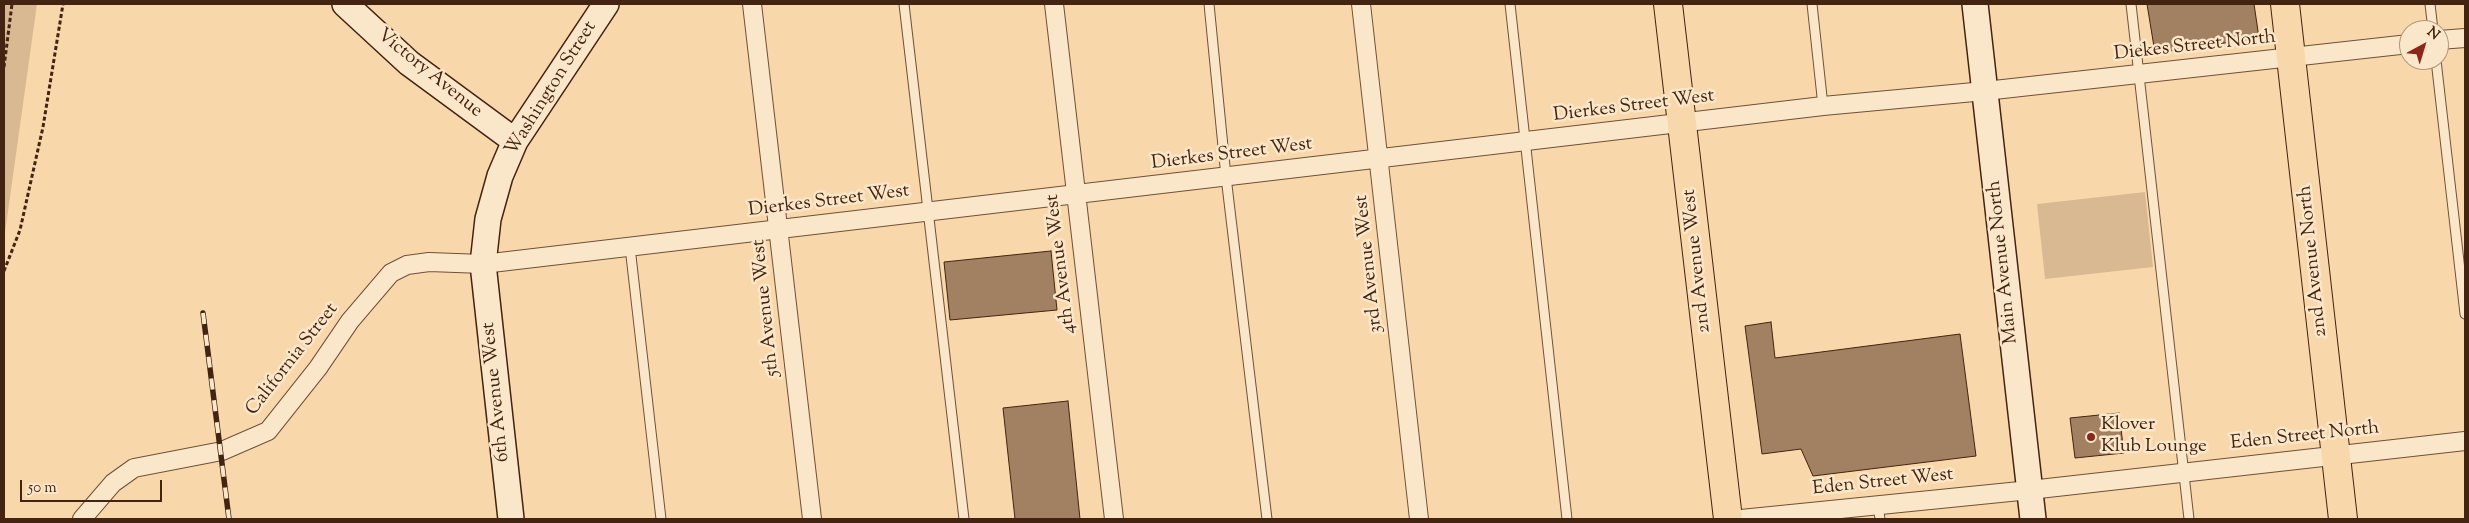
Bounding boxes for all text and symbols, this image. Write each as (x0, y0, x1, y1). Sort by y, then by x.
street label: Washington Street (501, 18, 603, 160)
north arrow (2399, 20, 2449, 70)
text: N (2422, 23, 2443, 45)
street label: Victory Avenue (372, 25, 486, 123)
street label: Diekes Street North (2113, 27, 2277, 67)
street label: Dierkes Street West (1552, 86, 1716, 128)
street label: Dierkes Street West (1150, 134, 1314, 176)
street label: Main Avenue North (1984, 179, 2024, 345)
street label: Dierkes Street West (747, 181, 911, 223)
street label: 2nd Avenue North (2295, 184, 2333, 338)
street label: 2nd Avenue West (1679, 188, 1717, 334)
street label: 4th Avenue West (1042, 193, 1082, 335)
street label: 3rd Avenue West (1351, 194, 1389, 334)
street label: 5th Avenue West (748, 238, 786, 378)
street label: California Street (242, 299, 344, 421)
street label: 6th Avenue West (478, 321, 516, 463)
place label: Klover Klub Lounge (2101, 415, 2207, 459)
street label: Eden Street North (2230, 418, 2380, 456)
marker: Klover Klub Lounge (2085, 431, 2097, 443)
street label: Eden Street West (1812, 464, 1954, 502)
scale bar (22, 470, 165, 502)
text: 50 m (28, 478, 57, 499)

